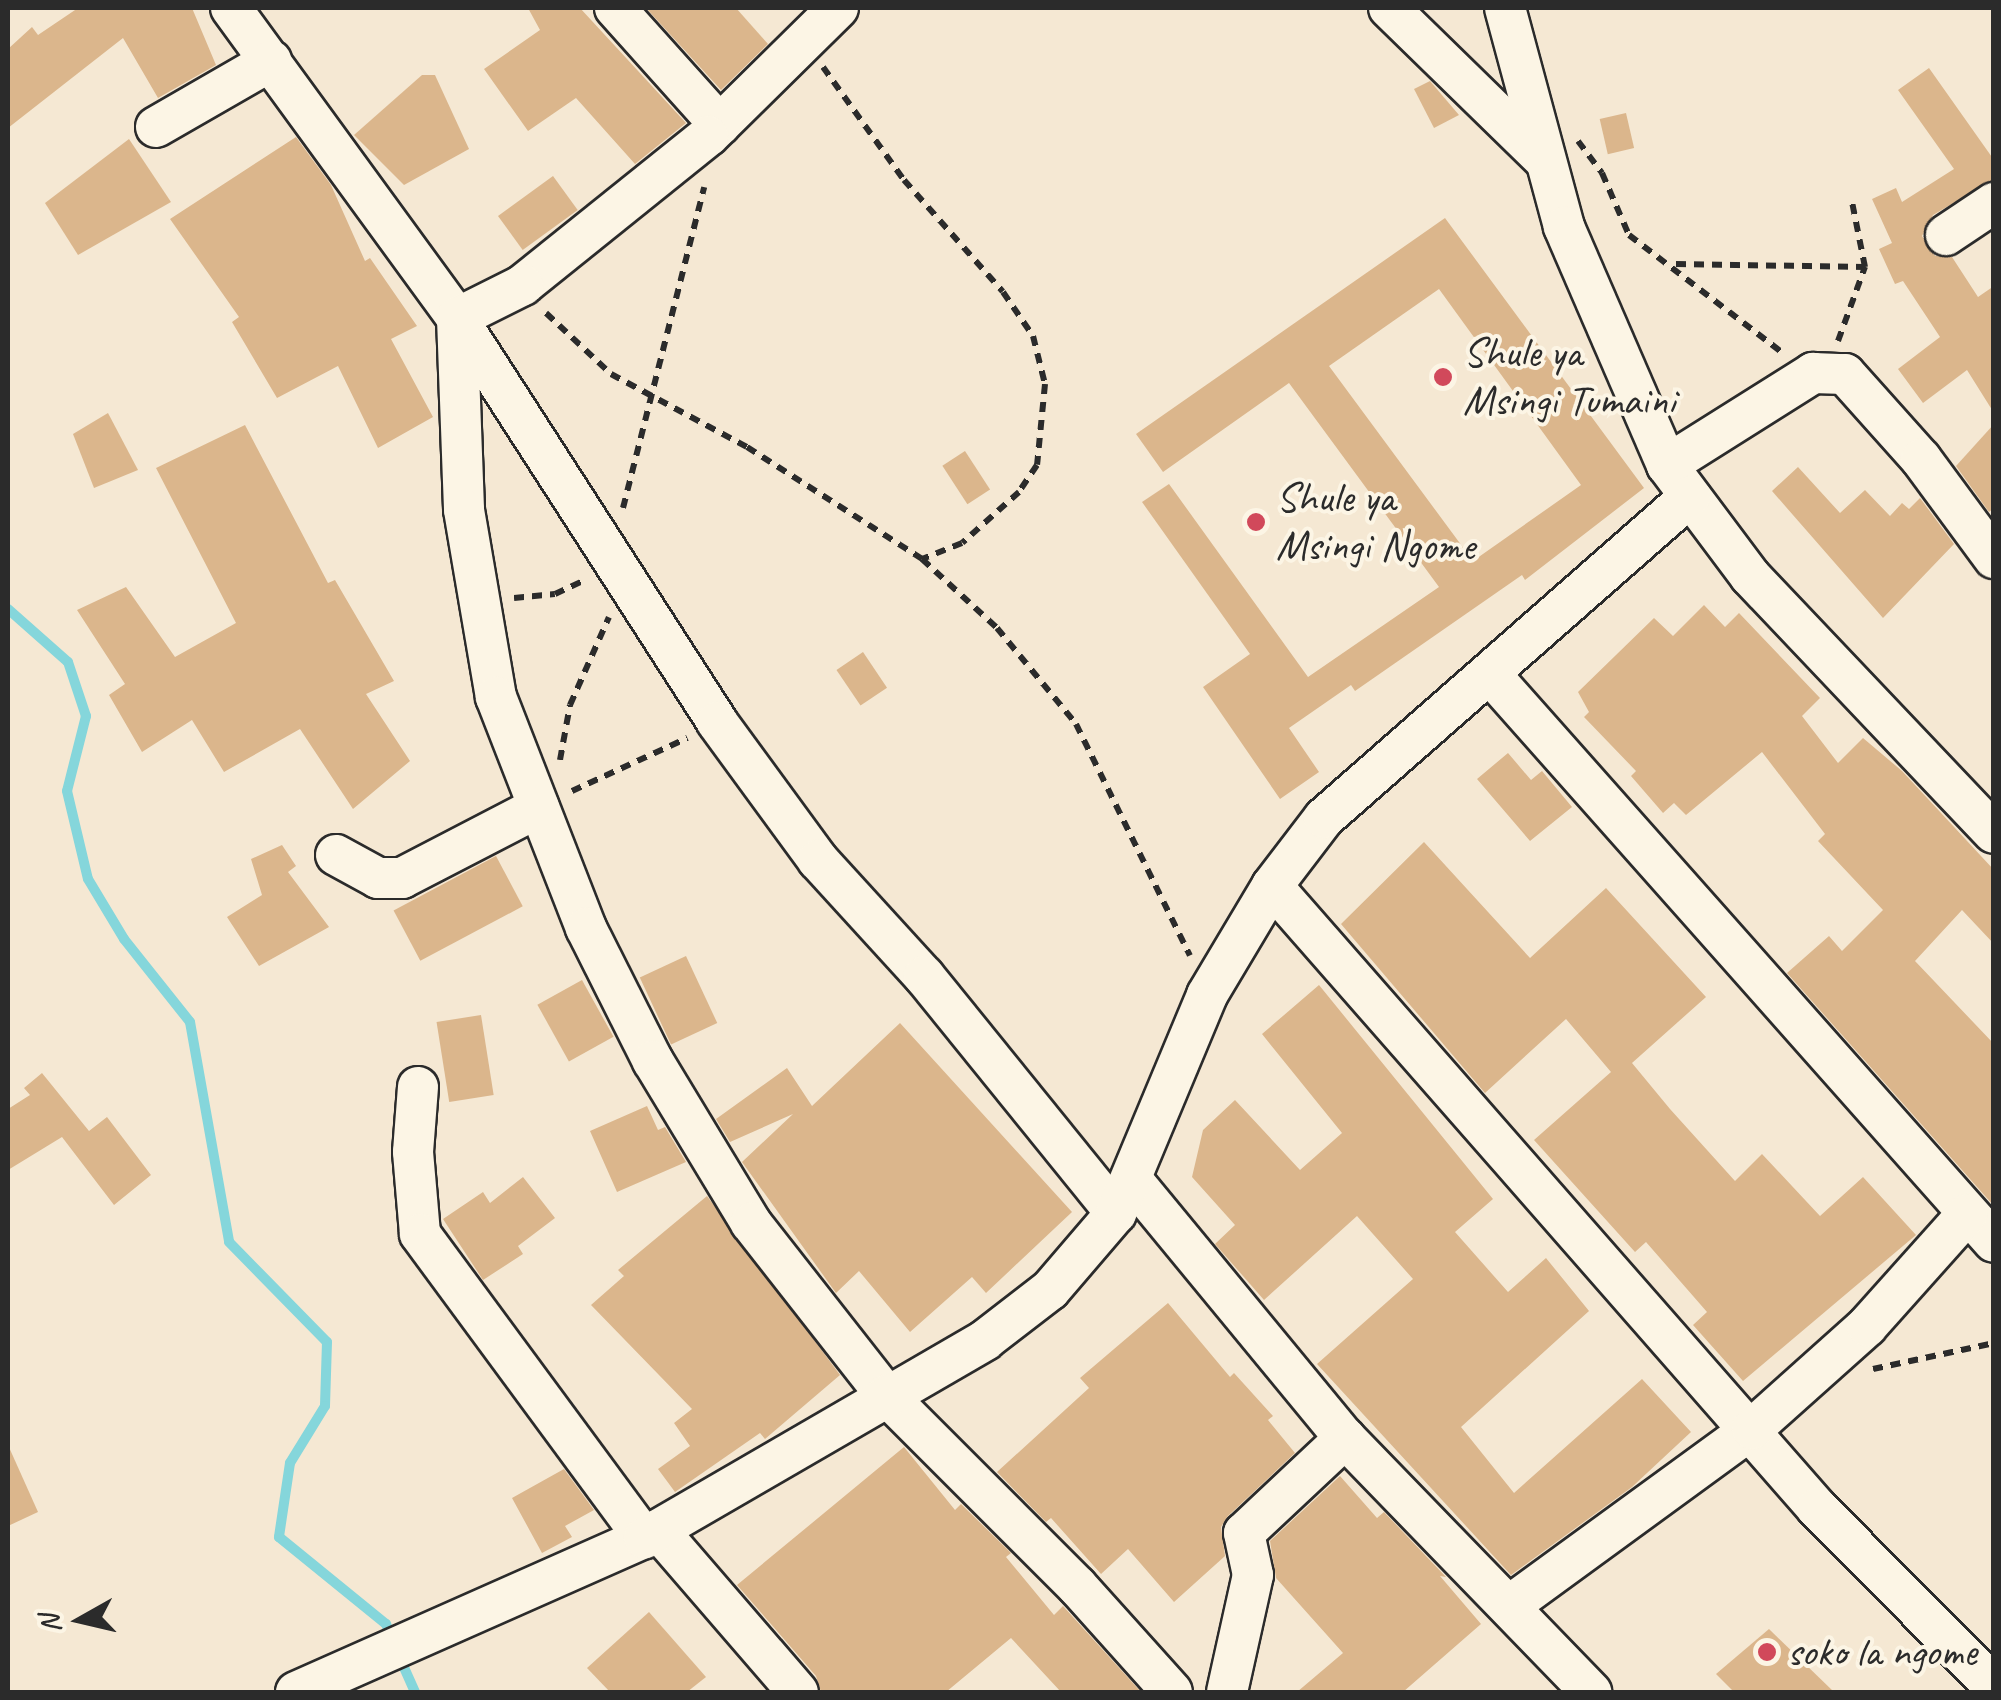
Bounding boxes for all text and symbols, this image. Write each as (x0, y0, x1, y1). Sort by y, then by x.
place label: Shule ya Msingi Tumaini (1463, 328, 1673, 426)
marker: Shule ya Msingi Tumaini (1432, 366, 1454, 388)
place label: Shule ya Msingi Ngome (1276, 473, 1475, 572)
marker: Shule ya Msingi Ngome (1245, 511, 1267, 533)
north arrow (30, 1570, 130, 1670)
text: N (31, 1613, 68, 1635)
place label: soko la ngome (1787, 1627, 1978, 1677)
marker: soko la ngome (1756, 1641, 1778, 1663)

